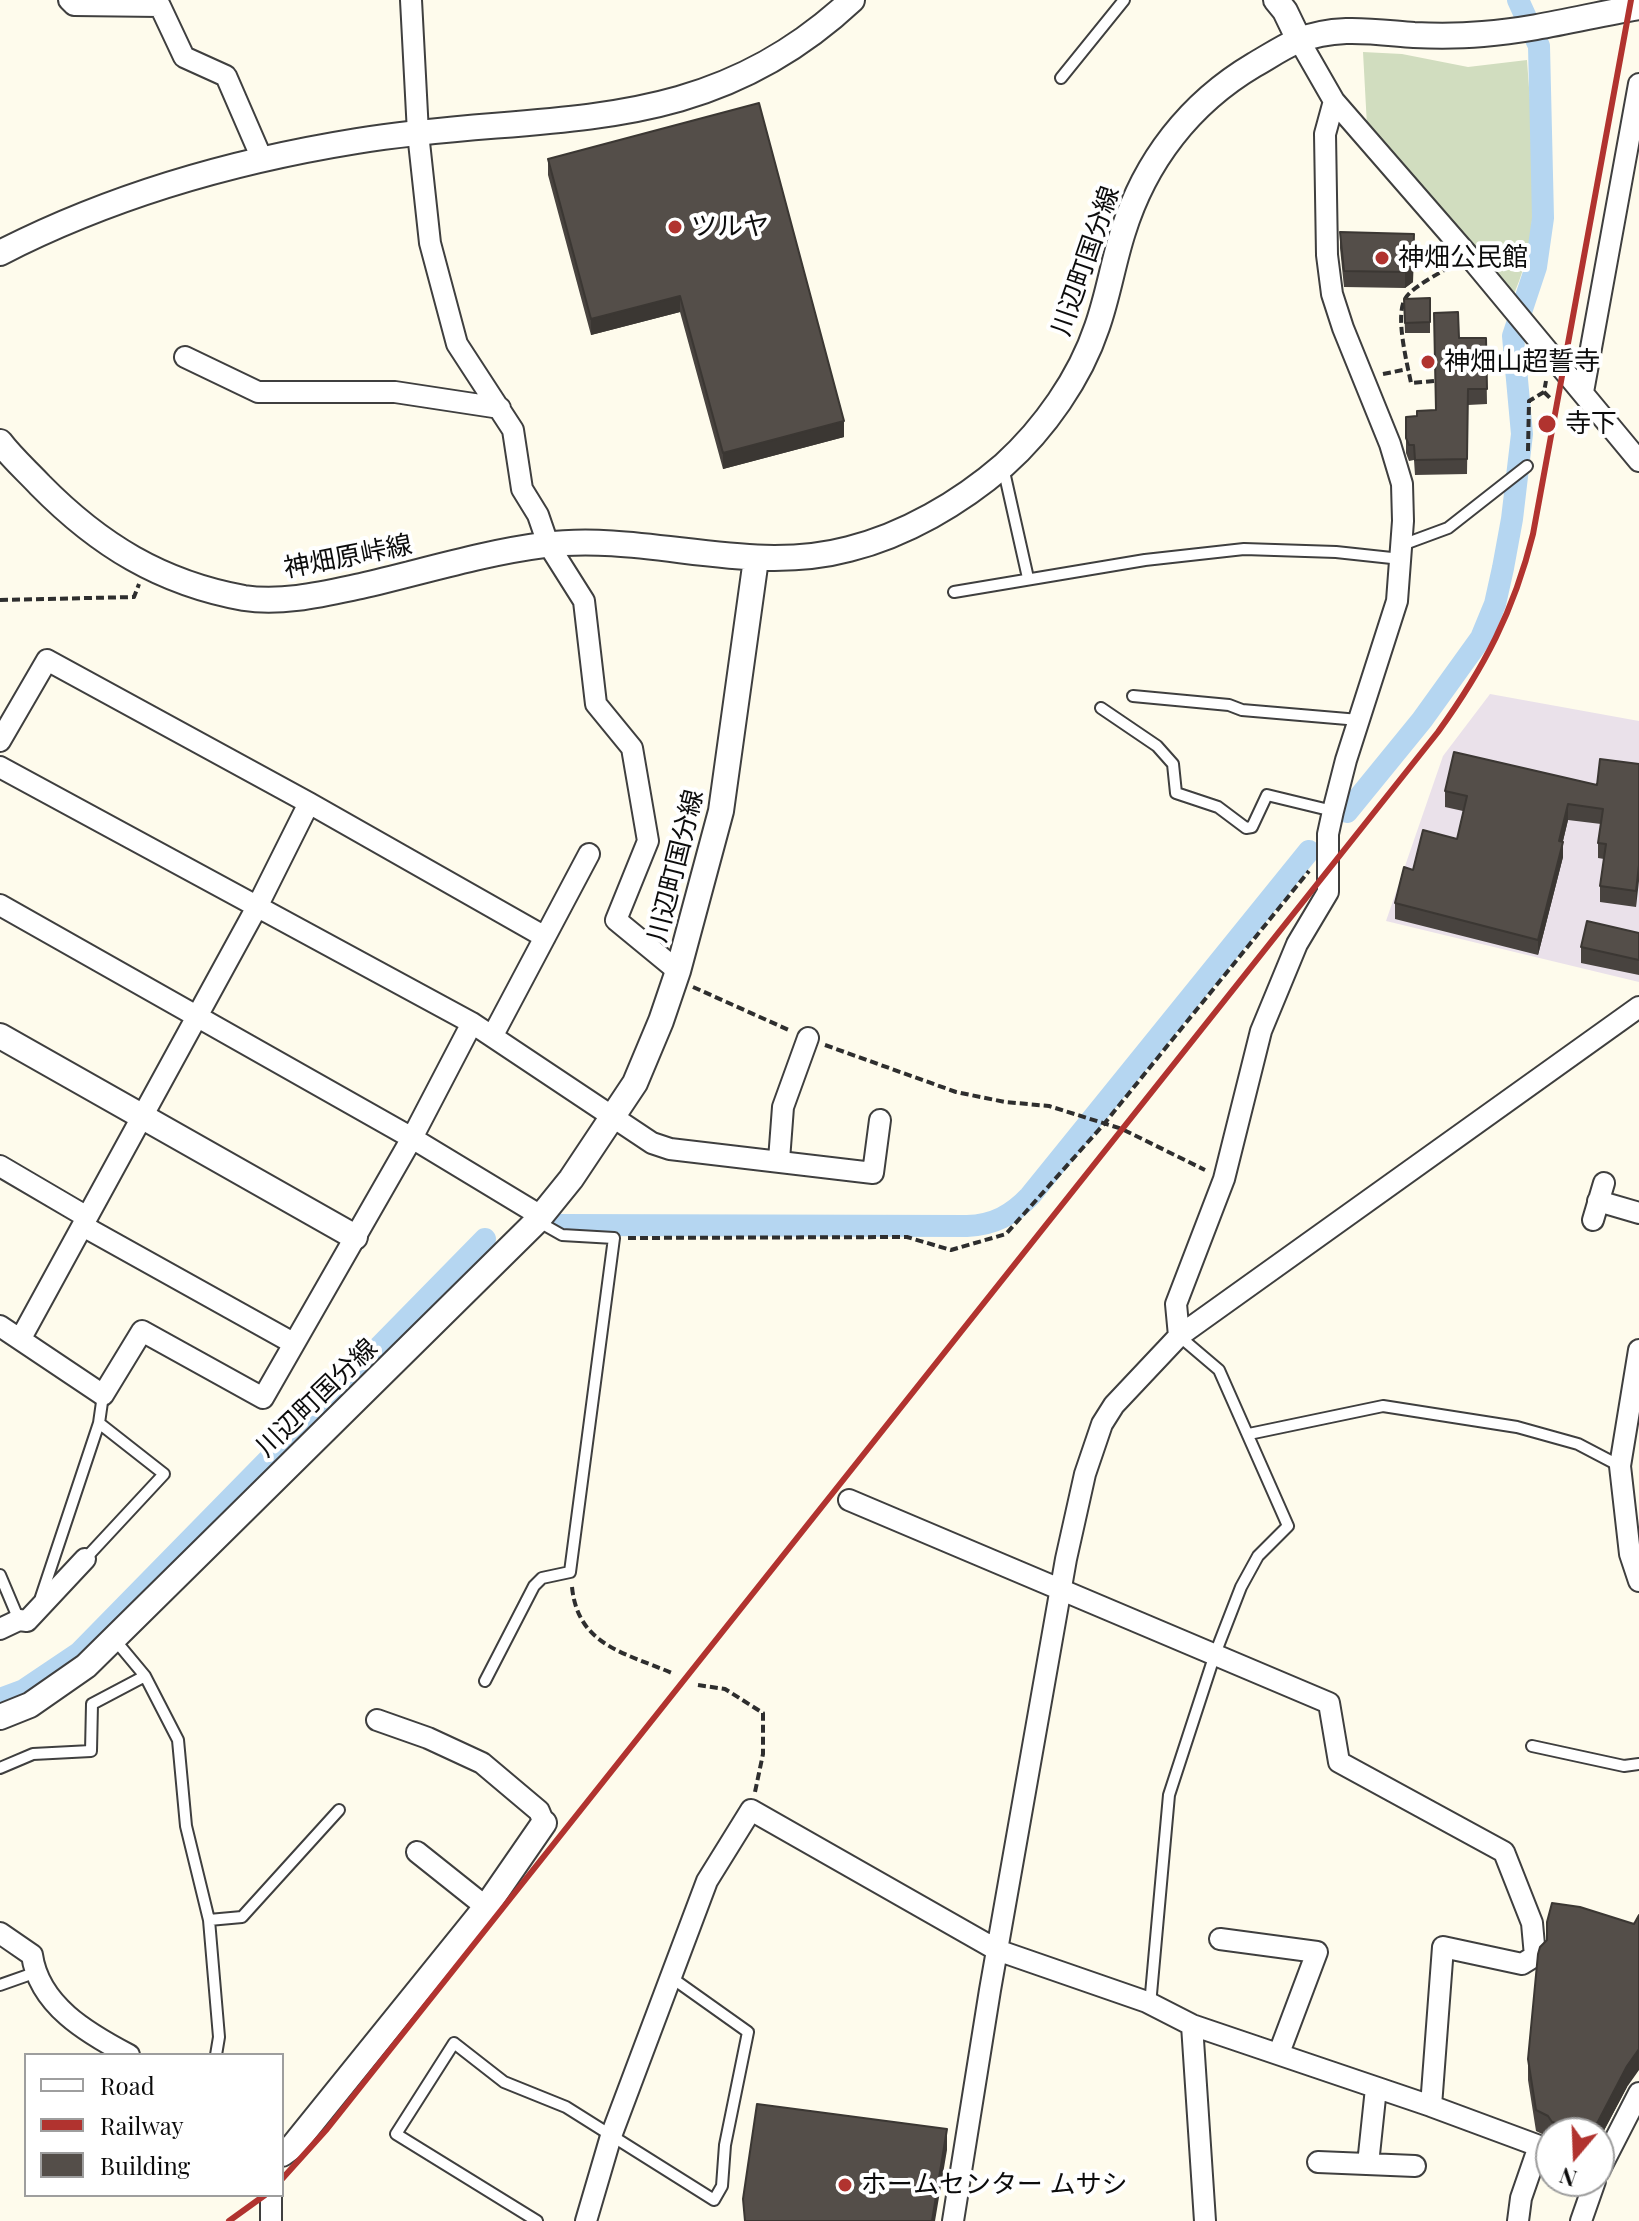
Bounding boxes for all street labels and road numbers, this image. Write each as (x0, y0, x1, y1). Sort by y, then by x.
street label: 川辺町国分線 (1046, 182, 1126, 340)
street label: 神畑原峠線 (281, 529, 415, 585)
street label: 川辺町国分線 (642, 787, 710, 945)
street label: 川辺町国分線 (250, 1333, 384, 1463)

